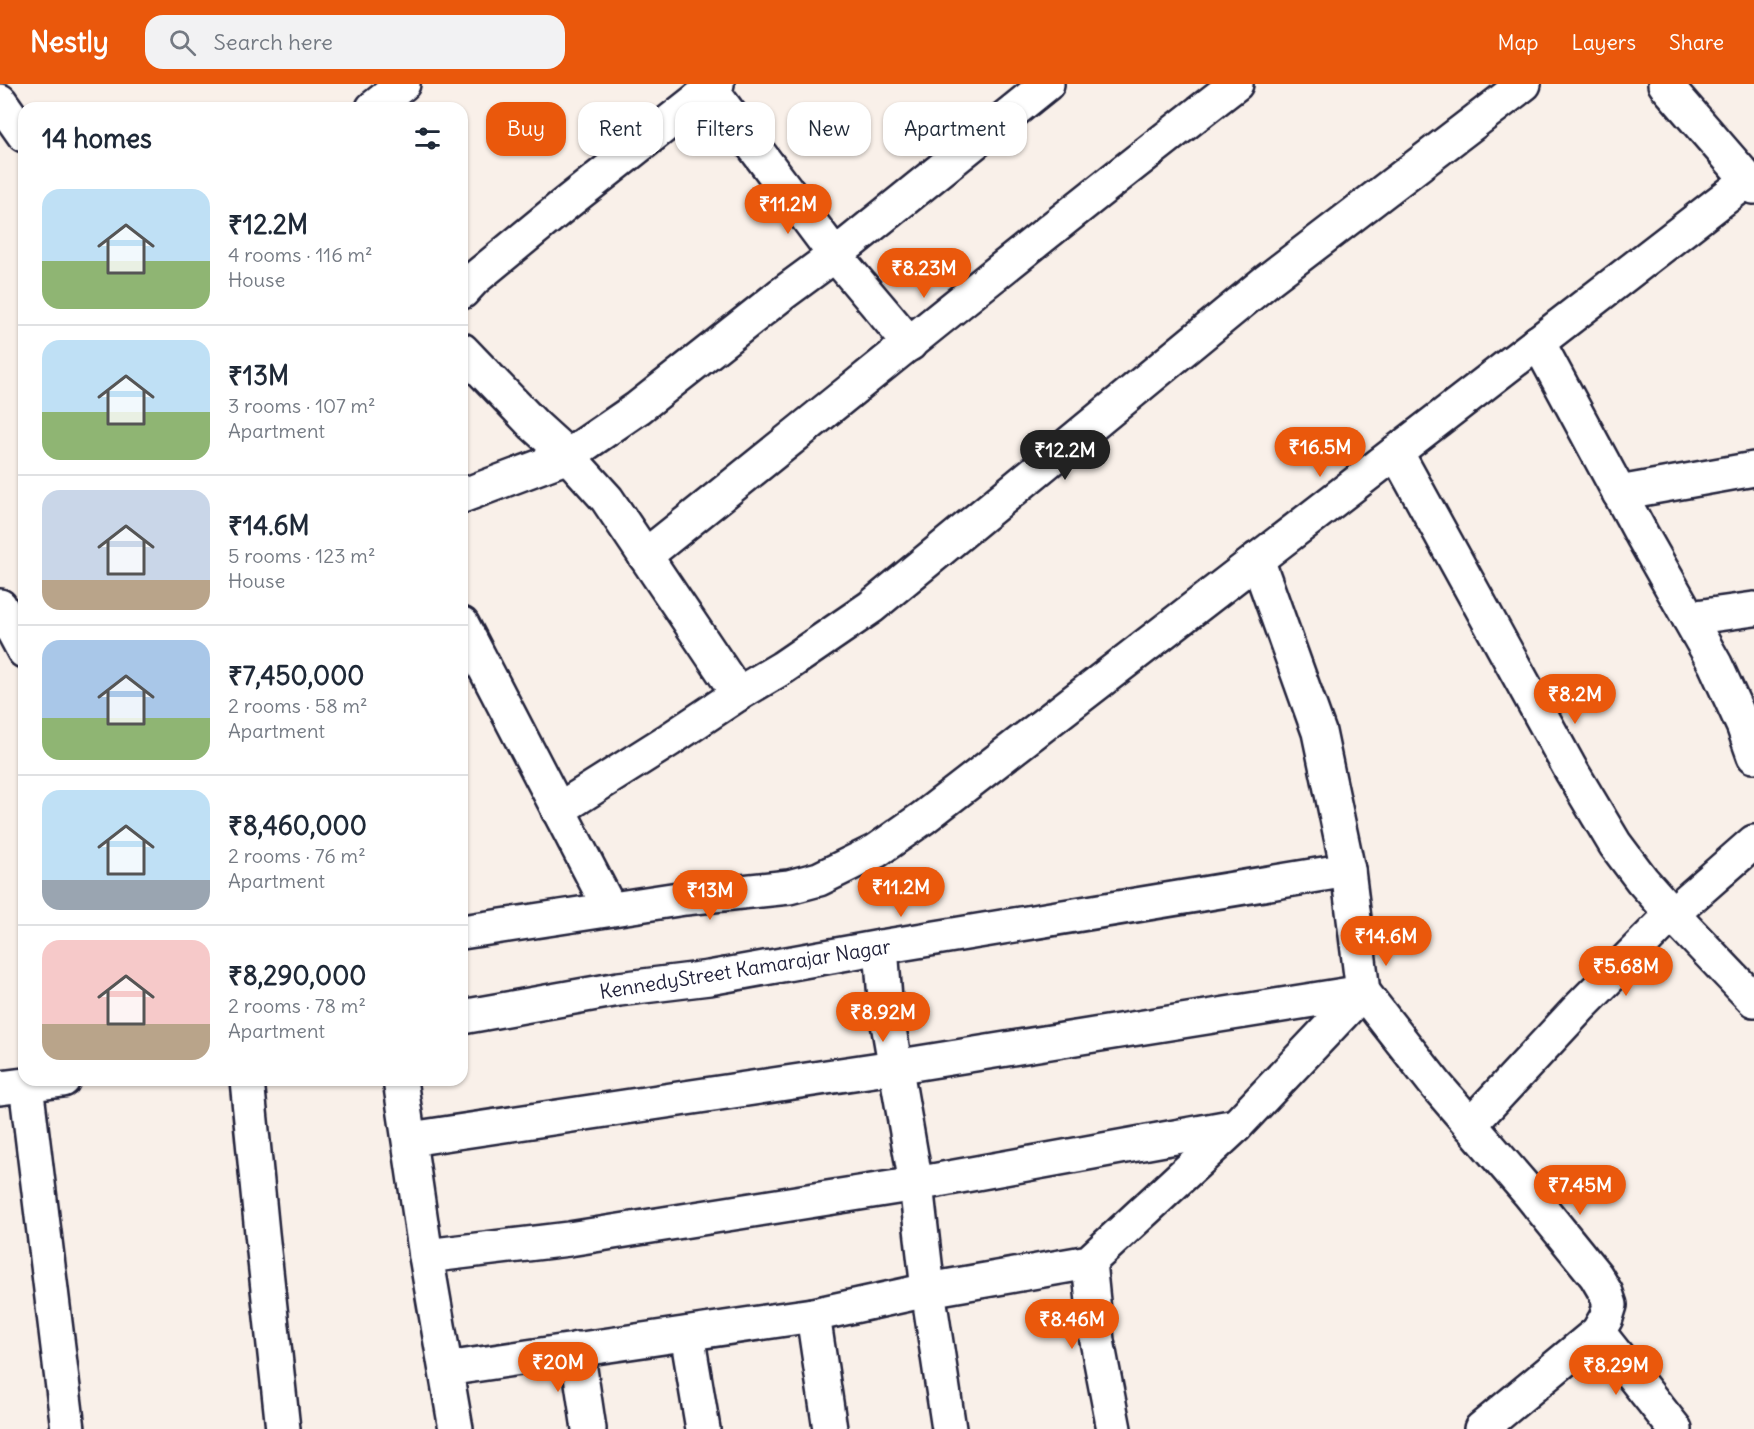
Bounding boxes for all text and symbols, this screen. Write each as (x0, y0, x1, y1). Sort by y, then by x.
search box (145, 15, 565, 69)
text: Nestly (30, 24, 109, 60)
icon: search (166, 26, 199, 59)
text: Search here (214, 28, 333, 56)
text: Map (1498, 29, 1538, 56)
text: Layers (1571, 29, 1636, 56)
text: Share (1669, 29, 1724, 56)
chip: Buy (486, 102, 566, 156)
chip: Rent (578, 102, 663, 156)
chip: Filters (675, 102, 775, 156)
chip: New (787, 102, 871, 156)
chip: Apartment (883, 102, 1027, 156)
text: 14 homes (42, 122, 152, 155)
icon: filters (411, 122, 444, 155)
pin: ₹11.2M (739, 184, 837, 235)
text: ₹11.2M (759, 191, 817, 216)
text: ₹12.2M (228, 208, 308, 241)
icon: home (90, 213, 162, 285)
text: 4 rooms · 116 m² (228, 242, 373, 267)
pin: ₹8.23M (875, 248, 973, 299)
text: ₹8.23M (891, 255, 957, 280)
text: House (228, 267, 285, 292)
text: ₹13M (228, 359, 289, 392)
icon: home (90, 364, 162, 436)
text: 3 rooms · 107 m² (228, 393, 376, 418)
text: Apartment (228, 418, 325, 443)
pin: ₹16.5M (1271, 427, 1369, 478)
pin: ₹12.2M (1016, 430, 1114, 481)
text: ₹16.5M (1289, 434, 1351, 459)
text: ₹12.2M (1034, 437, 1096, 462)
text: ₹14.6M (228, 509, 310, 542)
icon: home (90, 514, 162, 586)
text: 5 rooms · 123 m² (228, 543, 375, 568)
text: House (228, 568, 285, 593)
text: ₹7,450,000 (228, 659, 364, 692)
icon: home (90, 664, 162, 736)
pin: ₹8.2M (1533, 674, 1617, 725)
text: ₹8.2M (1548, 681, 1602, 706)
text: 2 rooms · 58 m² (228, 693, 368, 718)
text: Apartment (228, 718, 325, 743)
text: ₹8,460,000 (228, 809, 367, 842)
icon: home (90, 814, 162, 886)
text: 2 rooms · 76 m² (228, 843, 366, 868)
pin: ₹11.2M (852, 867, 950, 918)
text: Apartment (228, 868, 325, 893)
pin: ₹13M (674, 870, 746, 921)
text: ₹11.2M (872, 874, 930, 899)
text: ₹13M (687, 877, 733, 902)
pin: ₹14.6M (1337, 916, 1435, 967)
text: ₹14.6M (1355, 923, 1417, 948)
street label: KennedyStreet Kamarajar Nagar (598, 933, 892, 1004)
pin: ₹5.68M (1577, 946, 1675, 997)
text: ₹5.68M (1593, 953, 1659, 978)
text: ₹8,290,000 (228, 959, 366, 992)
icon: home (90, 964, 162, 1036)
pin: ₹8.92M (834, 992, 932, 1043)
text: 2 rooms · 78 m² (228, 993, 366, 1018)
text: ₹8.92M (850, 999, 916, 1024)
text: Apartment (228, 1018, 325, 1043)
pin: ₹7.45M (1531, 1165, 1629, 1216)
text: ₹7.45M (1548, 1172, 1612, 1197)
pin: ₹8.46M (1023, 1299, 1121, 1350)
text: ₹8.46M (1039, 1306, 1105, 1331)
pin: ₹20M (522, 1342, 594, 1393)
pin: ₹8.29M (1567, 1345, 1665, 1396)
text: ₹20M (532, 1349, 584, 1374)
text: ₹8.29M (1583, 1352, 1649, 1377)

